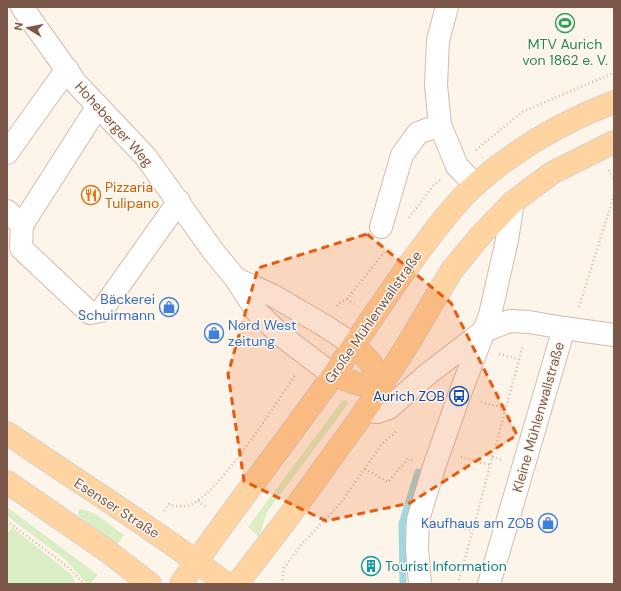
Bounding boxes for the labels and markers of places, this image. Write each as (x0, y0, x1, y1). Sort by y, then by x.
sports icon: MTV Aurich von 1862 e. V. (554, 12, 576, 34)
place label: MTV Aurich von 1862 e. V. (522, 35, 608, 69)
place label: Pizzaria Tulipano (105, 178, 159, 212)
restaurant icon: Pizzaria Tulipano (80, 184, 102, 206)
place label: Bäckerei Schuirmann (78, 290, 155, 324)
shop icon: Bäckerei Schuirmann (158, 296, 180, 318)
place label: Nord West zeitung (228, 316, 296, 350)
shop icon: Nord West zeitung (203, 322, 225, 344)
bus stop icon: Aurich ZOB (448, 385, 470, 407)
place label: Aurich ZOB (373, 387, 445, 405)
shop icon: Kaufhaus am ZOB (537, 512, 559, 534)
place label: Kaufhaus am ZOB (421, 514, 534, 532)
building icon: Tourist Information (360, 555, 382, 577)
place label: Tourist Information (385, 557, 507, 575)

